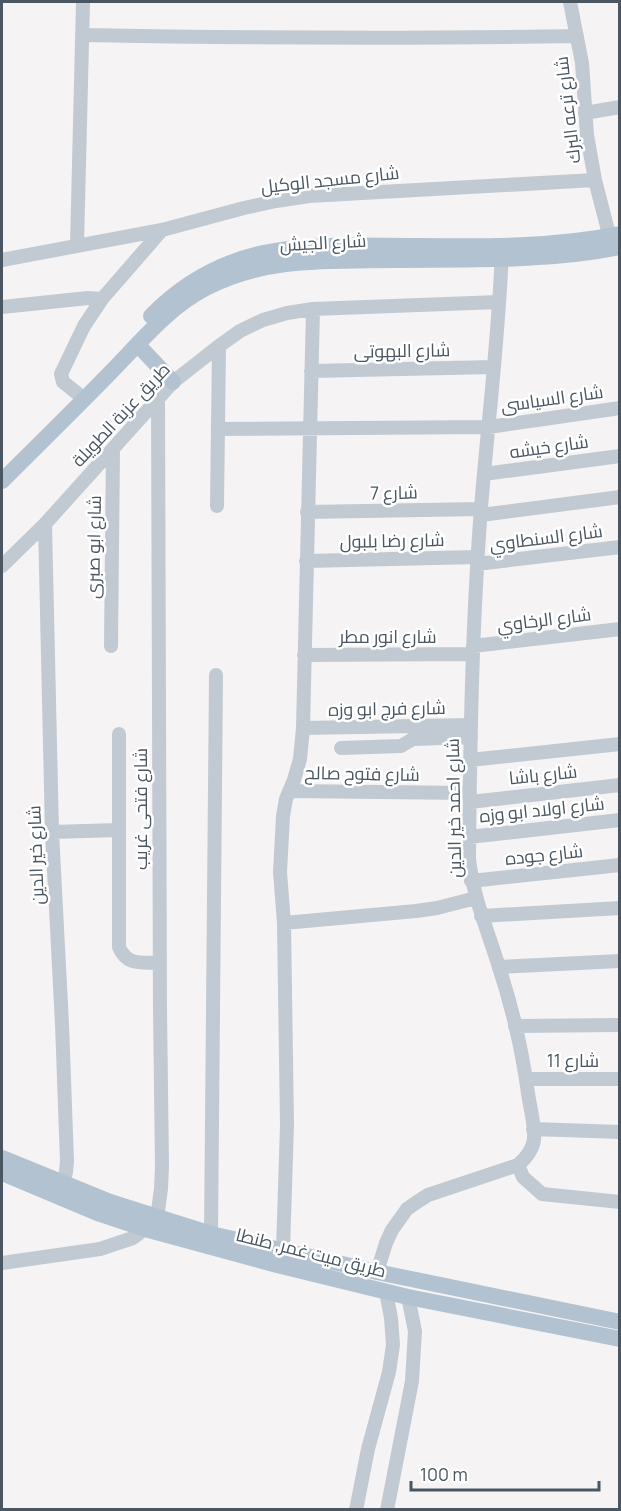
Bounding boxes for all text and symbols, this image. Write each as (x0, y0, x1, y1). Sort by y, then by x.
street label: شارع ترعه البرك (549, 55, 586, 165)
street label: شارع مسجد الوكيل (260, 160, 400, 199)
street label: شارع الجيش (279, 228, 367, 257)
street label: شارع البهوتى (353, 337, 450, 364)
street label: طريق عزبة الطويلة (66, 357, 175, 472)
street label: شارع السياسى (499, 379, 605, 418)
street label: شارع خيشه (508, 429, 590, 464)
street label: شارع 7 (370, 480, 418, 505)
street label: شارع ابو صبرى (80, 495, 107, 599)
street label: شارع السنطاوي (488, 518, 604, 559)
street label: شارع رضا بلبول (339, 527, 445, 554)
street label: شارع الرخاوي (495, 601, 593, 640)
street label: شارع انور مطر (338, 624, 437, 649)
street label: شارع فرج ابو وزه (328, 695, 446, 722)
street label: شارع احمد خير الدين (440, 738, 467, 878)
street label: شارع فتحى غريب (128, 748, 153, 870)
street label: شارع باشا (507, 758, 578, 791)
street label: شارع فتوح صالح (304, 760, 420, 787)
street label: شارع اولاد ابو وزه (478, 791, 606, 829)
street label: شارع خير الدين (21, 805, 50, 905)
street label: شارع جوده (504, 838, 584, 871)
street label: شارع 11 (547, 1048, 599, 1073)
street label: طريق ميت غمر, طنطا (233, 1222, 389, 1283)
scale bar (411, 1454, 598, 1492)
text: 100 m (420, 1462, 468, 1486)

